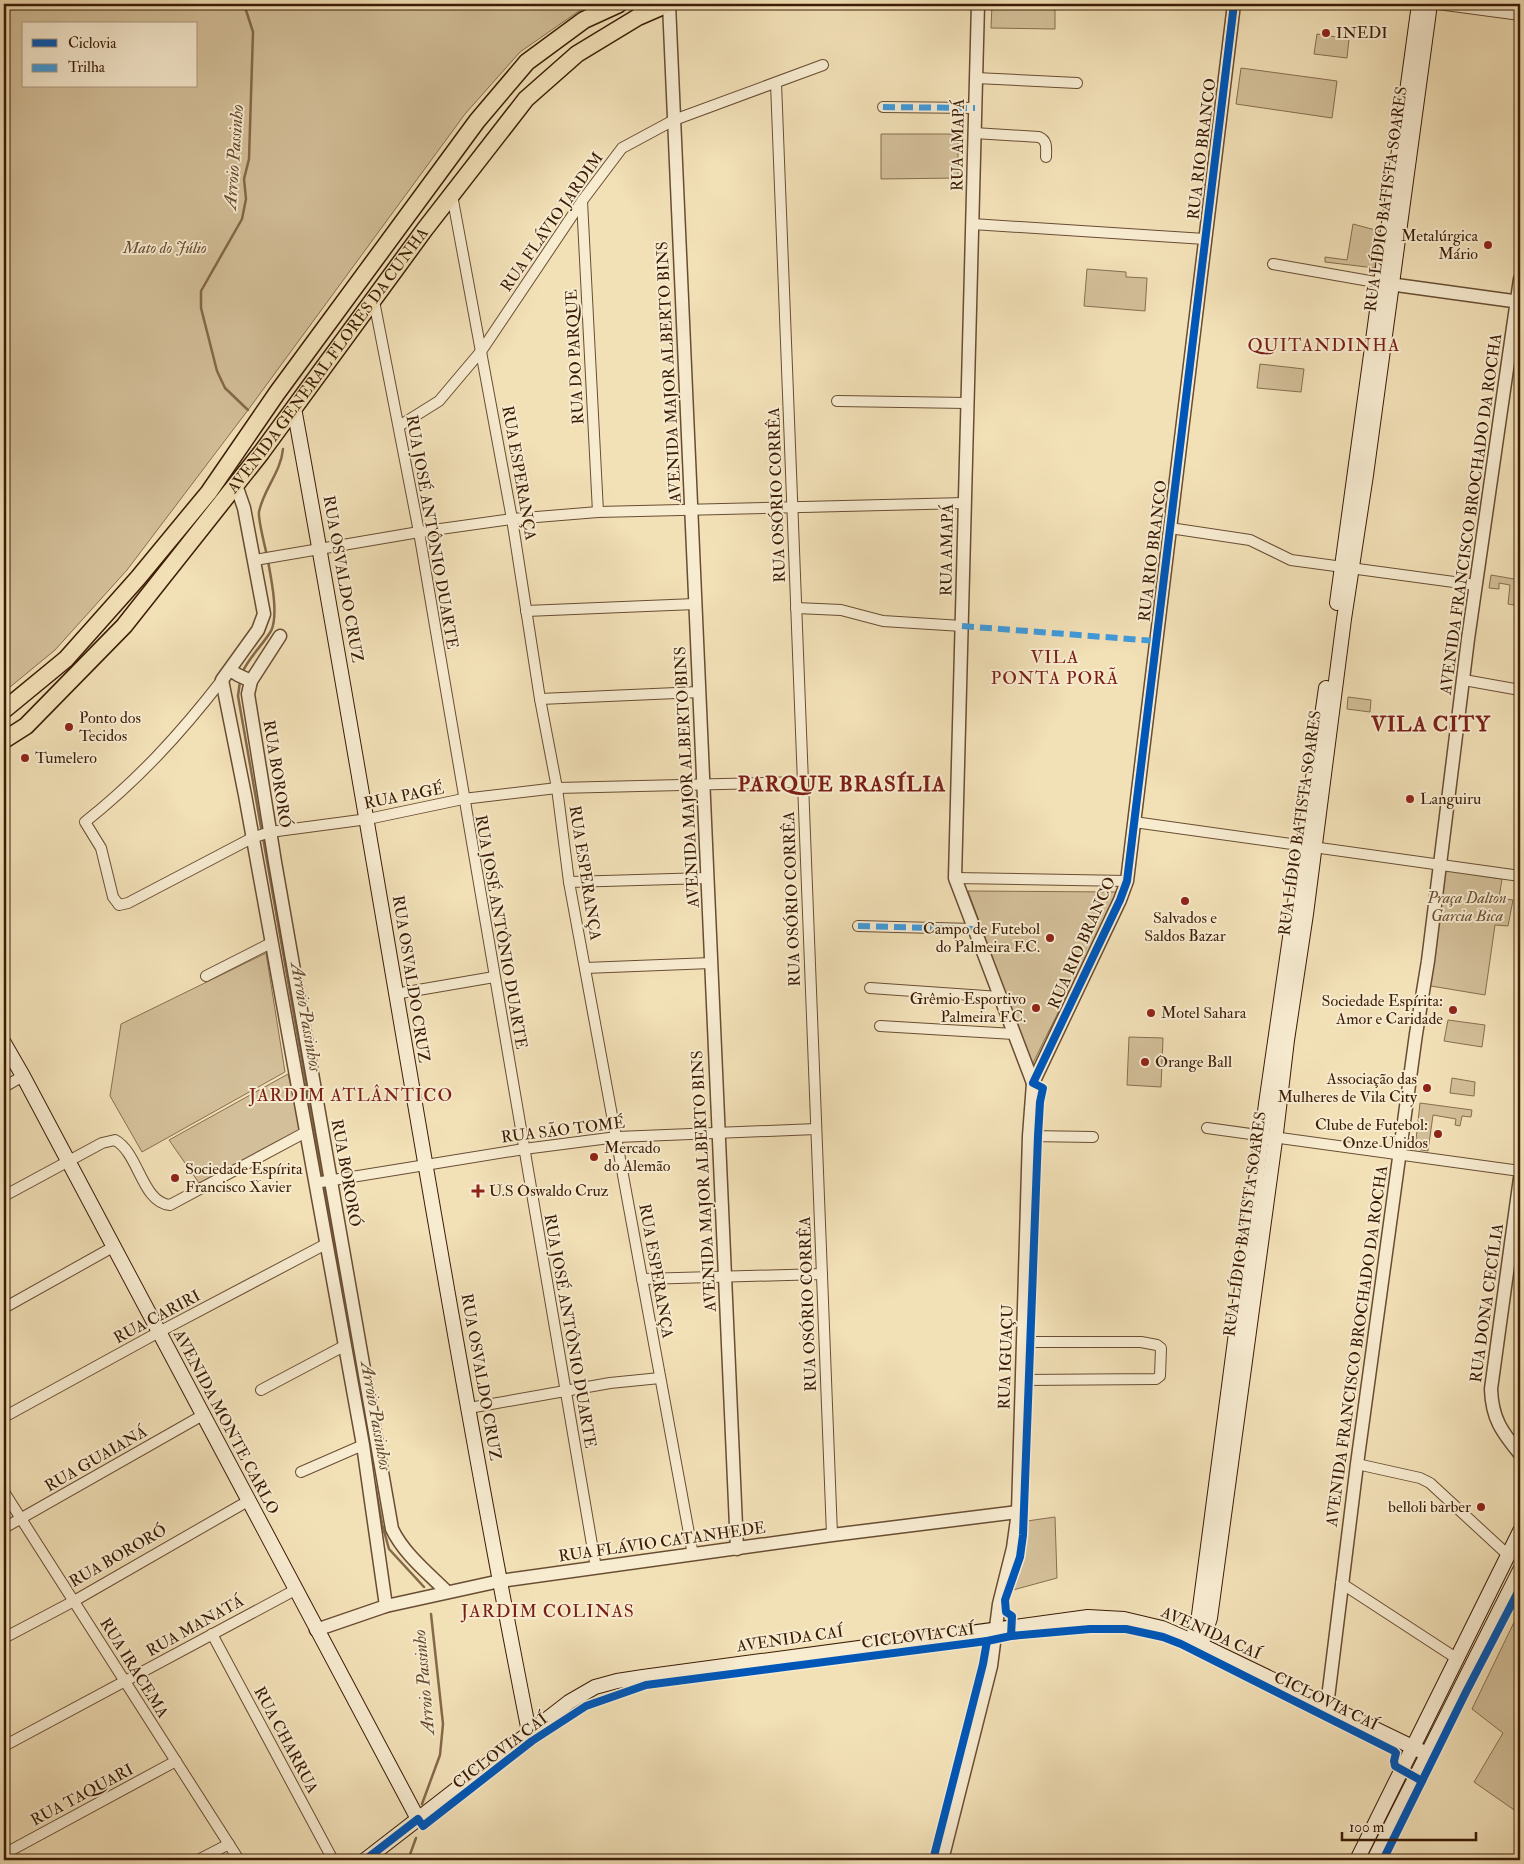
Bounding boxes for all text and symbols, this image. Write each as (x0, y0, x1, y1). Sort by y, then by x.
legend (22, 22, 198, 88)
place label: INEDI (1336, 23, 1388, 43)
marker: INEDI (1320, 27, 1332, 39)
text: Ciclovia (68, 34, 117, 53)
text: Trilha (68, 58, 106, 77)
street label: RUA RIO BRANCO (1183, 77, 1221, 221)
street label: RUA LÍDIO BATISTA SOARES (1360, 85, 1412, 313)
street label: RUA AMAPÁ (946, 99, 969, 191)
water label: Arroio Passinho (219, 104, 249, 212)
street label: RUA FLÁVIO JARDIM (496, 148, 608, 296)
street label: AVENIDA GENERAL FLORES DA CUNHA (222, 224, 433, 498)
place label: Metalúrgica Mário (1401, 226, 1478, 264)
park label: Mato do Júlio (122, 238, 207, 258)
marker: Metalúrgica Mário (1482, 239, 1494, 251)
street label: AVENIDA MAJOR ALBERTO BINS (652, 241, 687, 504)
street label: RUA DO PARQUE (561, 289, 589, 425)
street label: AVENIDA FRANCISCO BROCHADO DA ROCHA (1436, 332, 1506, 697)
district label: QUITANDINHA (1248, 334, 1400, 357)
street label: RUA ESPERANÇA (497, 404, 541, 542)
street label: RUA OSÓRIO CORRÊA (763, 407, 790, 583)
street label: RUA JOSÉ ANTÔNIO DUARTE (401, 413, 463, 651)
street label: RUA RIO BRANCO (1134, 479, 1172, 623)
street label: RUA OSVALDO CRUZ (318, 494, 368, 664)
street label: RUA AMAPÁ (935, 504, 958, 596)
street label: AVENIDA MAJOR ALBERTO BINS (670, 646, 705, 909)
district label: VILA PONTA PORÃ (991, 646, 1119, 690)
place label: Ponto dos Tecidos (79, 708, 141, 746)
street label: RUA LÍDIO BATISTA SOARES (1274, 709, 1326, 937)
district label: VILA CITY (1370, 711, 1491, 738)
street label: RUA BORORÓ (259, 718, 296, 829)
marker: Ponto dos Tecidos (63, 721, 75, 733)
place label: Tumelero (35, 748, 97, 768)
marker: Tumelero (19, 752, 31, 764)
district label: PARQUE BRASÍLIA (738, 771, 946, 798)
street label: RUA PAGÉ (362, 777, 446, 814)
place label: Languiru (1420, 789, 1481, 809)
marker: Languiru (1404, 793, 1416, 805)
street label: RUA ESPERANÇA (564, 804, 606, 942)
street label: RUA OSÓRIO CORRÊA (778, 811, 805, 987)
street label: RUA JOSÉ ANTÔNIO DUARTE (470, 813, 532, 1051)
street label: RUA RIO BRANCO (1044, 874, 1120, 1012)
park label: Praça Dalton Garcia Bica (1426, 888, 1507, 926)
street label: RUA OSVALDO CRUZ (388, 894, 434, 1064)
marker: Salvados e Saldos Bazar (1179, 895, 1191, 907)
place label: Salvados e Saldos Bazar (1144, 908, 1226, 946)
place label: Campo de Futebol do Palmeira F.C. (923, 919, 1040, 957)
marker: Campo de Futebol do Palmeira F.C. (1044, 932, 1056, 944)
water label: Arroio Passinhos (285, 959, 327, 1074)
place label: Grêmio Esportivo Palmeira F.C. (910, 989, 1026, 1027)
place label: Sociedade Espírita: Amor e Caridade (1322, 991, 1443, 1029)
marker: Grêmio Esportivo Palmeira F.C. (1030, 1002, 1042, 1014)
place label: Motel Sahara (1161, 1003, 1247, 1023)
marker: Sociedade Espírita: Amor e Caridade (1447, 1004, 1459, 1016)
marker: Motel Sahara (1145, 1007, 1157, 1019)
street label: AVENIDA MAJOR ALBERTO BINS (687, 1050, 722, 1313)
place label: Orange Ball (1155, 1052, 1232, 1072)
marker: Orange Ball (1139, 1056, 1151, 1068)
place label: Associação das Mulheres de Vila City (1277, 1069, 1418, 1107)
marker: Associação das Mulheres de Vila City (1421, 1082, 1433, 1094)
district label: JARDIM ATLÂNTICO (248, 1084, 453, 1107)
street label: RUA LÍDIO BATISTA SOARES (1219, 1110, 1271, 1338)
street label: RUA SÃO TOMÉ (500, 1111, 626, 1148)
place label: Clube de Futebol: Onze Unidos (1315, 1115, 1428, 1153)
street label: RUA BORORÓ (327, 1117, 366, 1228)
marker: Clube de Futebol: Onze Unidos (1432, 1128, 1444, 1140)
place label: Mercado do Alemão (604, 1138, 671, 1176)
marker: Mercado do Alemão (588, 1151, 600, 1163)
place label: Sociedade Espírita Francisco Xavier (185, 1159, 303, 1197)
street label: AVENIDA FRANCISCO BROCHADO DA ROCHA (1322, 1164, 1392, 1529)
marker: Sociedade Espírita Francisco Xavier (169, 1172, 181, 1184)
place label: U.S Oswaldo Cruz (489, 1181, 609, 1201)
marker: U.S Oswaldo Cruz (471, 1184, 485, 1198)
street label: RUA ESPERANÇA (634, 1202, 678, 1340)
street label: RUA JOSÉ ANTÔNIO DUARTE (539, 1212, 601, 1450)
street label: RUA OSÓRIO CORRÊA (794, 1216, 821, 1392)
street label: RUA DONA CECÍLIA (1466, 1222, 1508, 1384)
street label: RUA CARIRI (110, 1286, 204, 1348)
street label: RUA OSVALDO CRUZ (456, 1292, 506, 1462)
street label: RUA IGUAÇU (994, 1303, 1018, 1410)
street label: AVENIDA MONTE CARLO (168, 1325, 283, 1518)
water label: Arroio Passinhos (355, 1358, 397, 1473)
street label: RUA GUAIANÁ (41, 1421, 151, 1496)
place label: belloli barber (1388, 1497, 1471, 1517)
marker: belloli barber (1475, 1501, 1487, 1513)
street label: RUA FLÁVIO CATANHEDE (557, 1517, 767, 1566)
street label: RUA BORORÓ (65, 1519, 170, 1592)
street label: RUA MANATÁ (142, 1590, 247, 1661)
district label: JARDIM COLINAS (460, 1600, 635, 1623)
street label: AVENIDA CAÍ (1157, 1602, 1266, 1665)
street label: RUA IRACEMA (95, 1614, 173, 1722)
street label: CICLOVIA CAÍ (860, 1619, 977, 1653)
street label: AVENIDA CAÍ (734, 1621, 846, 1657)
water label: Arroio Passinho (408, 1629, 440, 1737)
street label: CICLOVIA CAÍ (1271, 1667, 1383, 1736)
street label: RUA CHARRUA (249, 1683, 323, 1797)
street label: CICLOVIA CAÍ (449, 1708, 553, 1793)
street label: RUA TAQUARI (27, 1760, 137, 1830)
scale bar (1342, 1809, 1475, 1841)
text: 100 m (1349, 1818, 1385, 1837)

